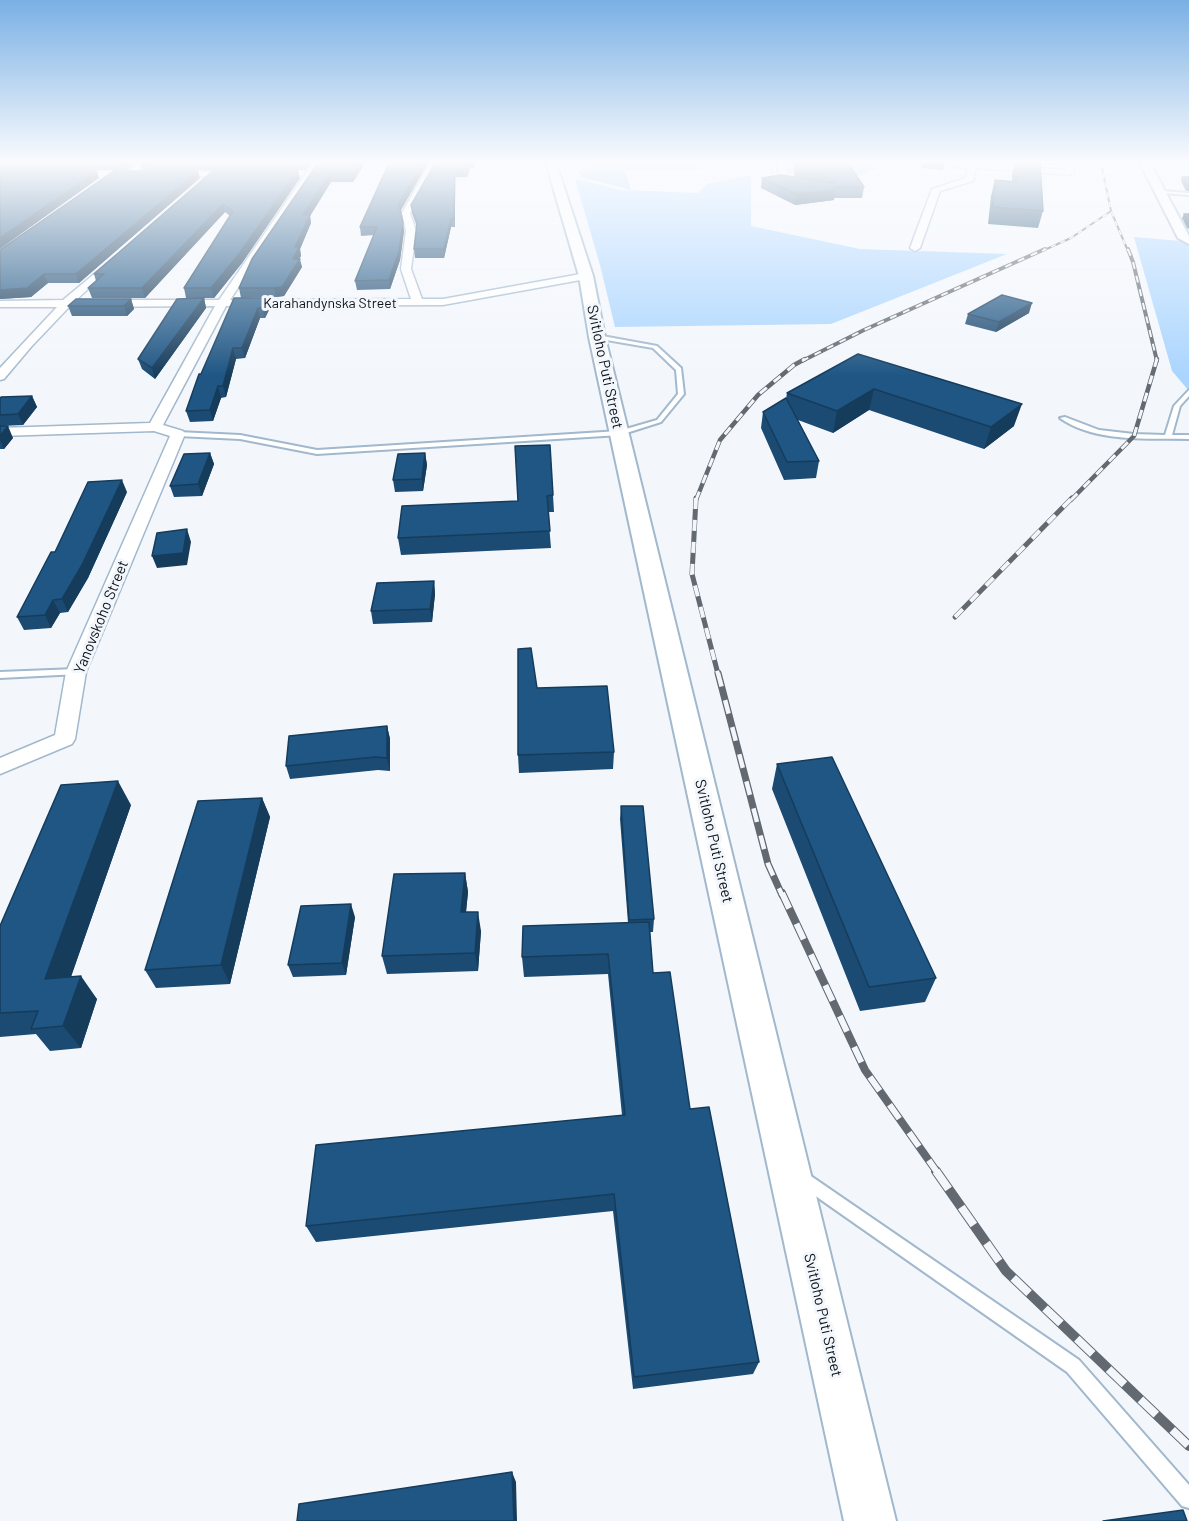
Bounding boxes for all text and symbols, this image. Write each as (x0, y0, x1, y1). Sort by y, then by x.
street label: Karahandynska Street (263, 295, 397, 311)
street label: Svitloho Puti Street (583, 303, 627, 431)
street label: Yanovskoho Street (70, 558, 132, 676)
street label: Svitloho Puti Street (691, 778, 737, 904)
street label: Svitloho Puti Street (800, 1252, 846, 1378)

